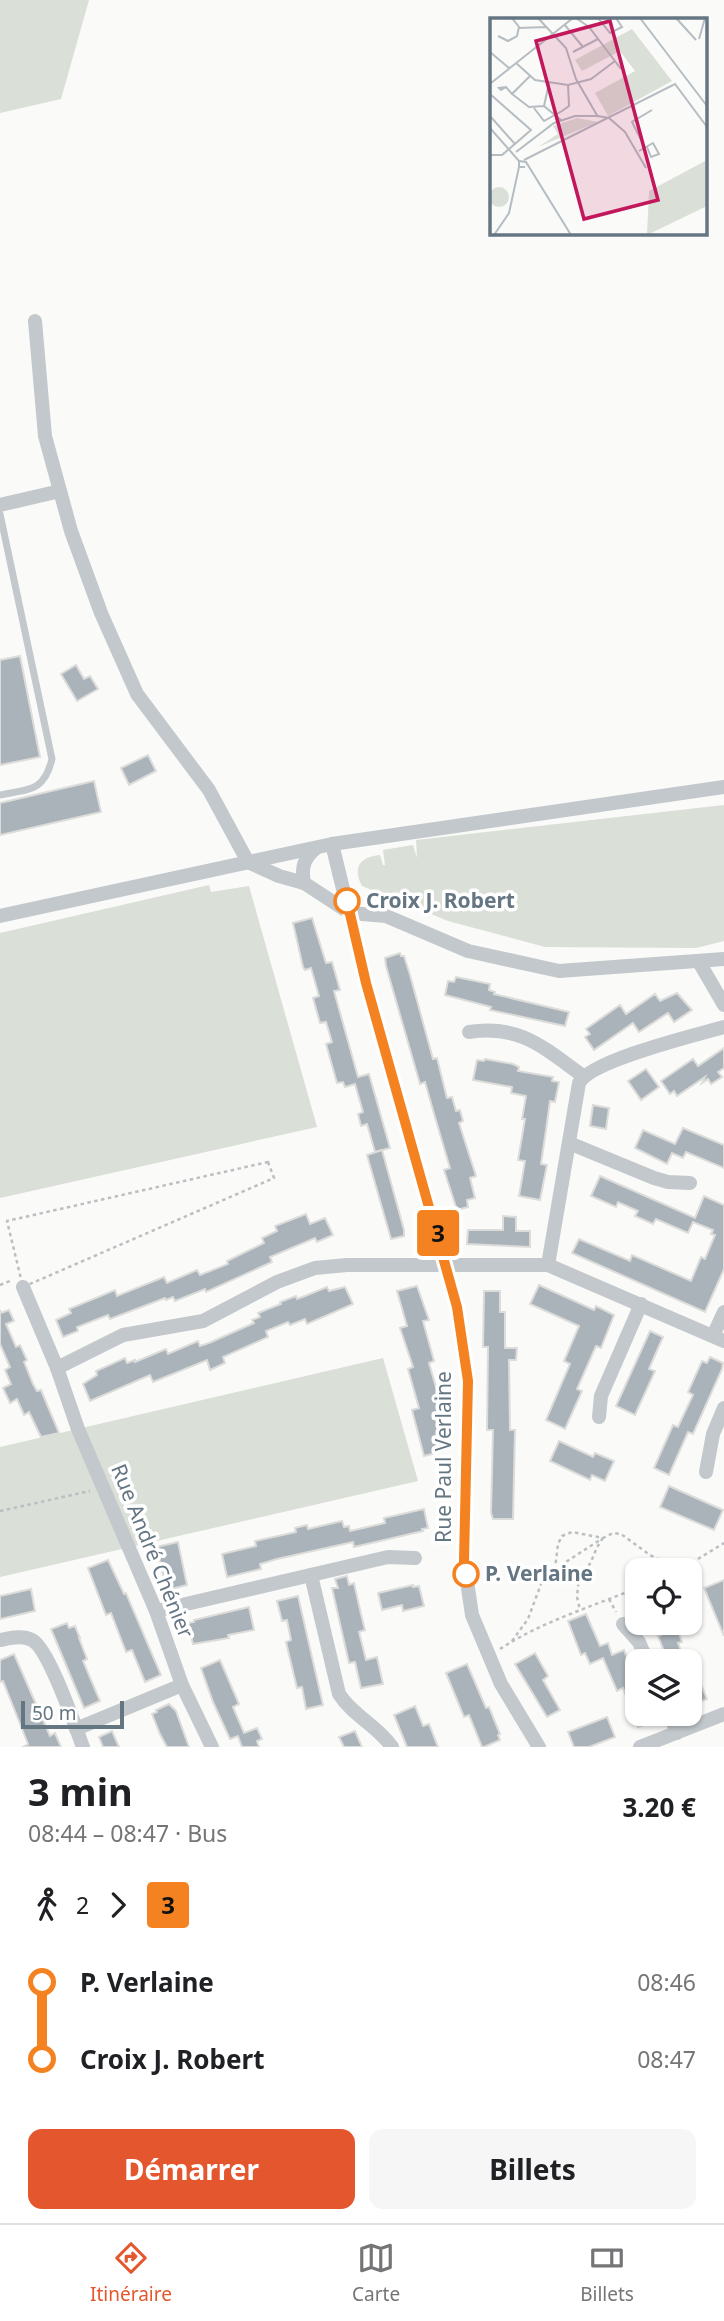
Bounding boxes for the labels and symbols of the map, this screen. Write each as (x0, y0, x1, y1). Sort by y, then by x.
inset map (490, 18, 706, 234)
place label: Croix J. Robert (366, 886, 515, 914)
marker: Croix J. Robert (334, 888, 360, 914)
line badge: 3 (415, 1210, 461, 1256)
street label: Rue Paul Verlaine (429, 1371, 457, 1543)
street label: Rue André Chénier (105, 1460, 201, 1642)
place label: P. Verlaine (485, 1559, 593, 1587)
marker: P. Verlaine (453, 1561, 479, 1587)
scale bar (21, 1698, 124, 1730)

